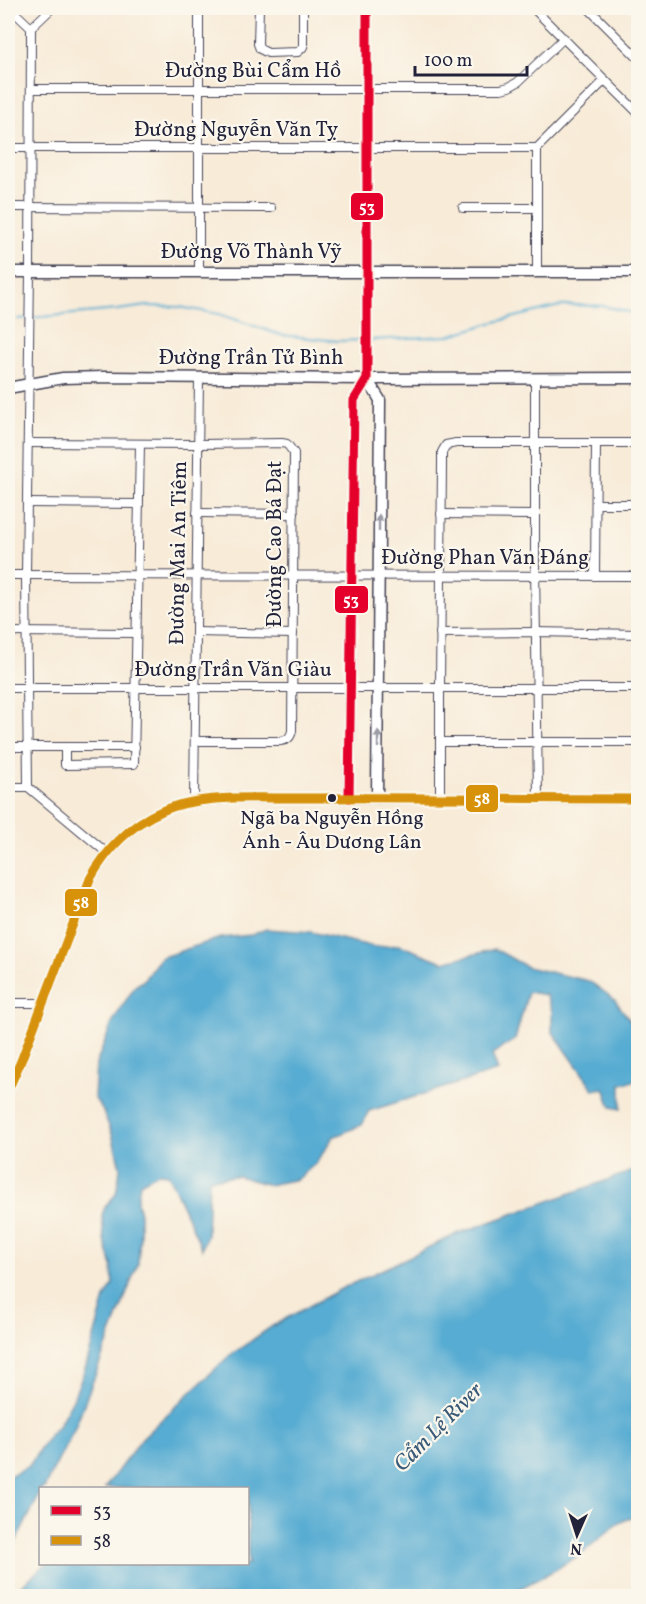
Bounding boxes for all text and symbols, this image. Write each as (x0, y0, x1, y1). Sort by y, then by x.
scale bar (415, 39, 528, 77)
text: 100 m (424, 49, 473, 74)
street label: Đường Bùi Cẩm Hồ (165, 57, 341, 86)
street label: Đường Nguyễn Văn Tỵ (134, 116, 339, 145)
line badge: 53 (350, 192, 384, 221)
text: 53 (359, 197, 375, 219)
street label: Đường Võ Thành Vỹ (160, 238, 342, 267)
street label: Đường Trần Tử Bình (158, 344, 344, 373)
street label: Đường Mai An Tiêm (163, 461, 195, 645)
street label: Đường Cao Bá Đạt (261, 461, 290, 628)
one-way arrow (374, 514, 384, 533)
street label: Đường Phan Văn Đáng (381, 544, 589, 573)
line badge: 53 (334, 585, 369, 614)
text: 53 (343, 590, 359, 612)
street label: Đường Trần Văn Giàu (134, 656, 332, 685)
one-way arrow (373, 730, 383, 749)
line badge: 58 (465, 784, 499, 813)
text: 58 (474, 789, 490, 811)
marker: Ngã ba Nguyễn Hồng Ánh - Âu Dương Lân (326, 792, 338, 804)
place label: Ngã ba Nguyễn Hồng Ánh - Âu Dương Lân (240, 805, 424, 857)
line badge: 58 (64, 888, 98, 917)
text: 58 (73, 893, 89, 915)
water label: Cẩm Lệ River (387, 1376, 491, 1480)
legend (39, 1487, 249, 1565)
text: 53 (93, 1500, 111, 1525)
north arrow (547, 1505, 607, 1565)
text: 58 (93, 1530, 111, 1555)
text: N (570, 1537, 583, 1559)

